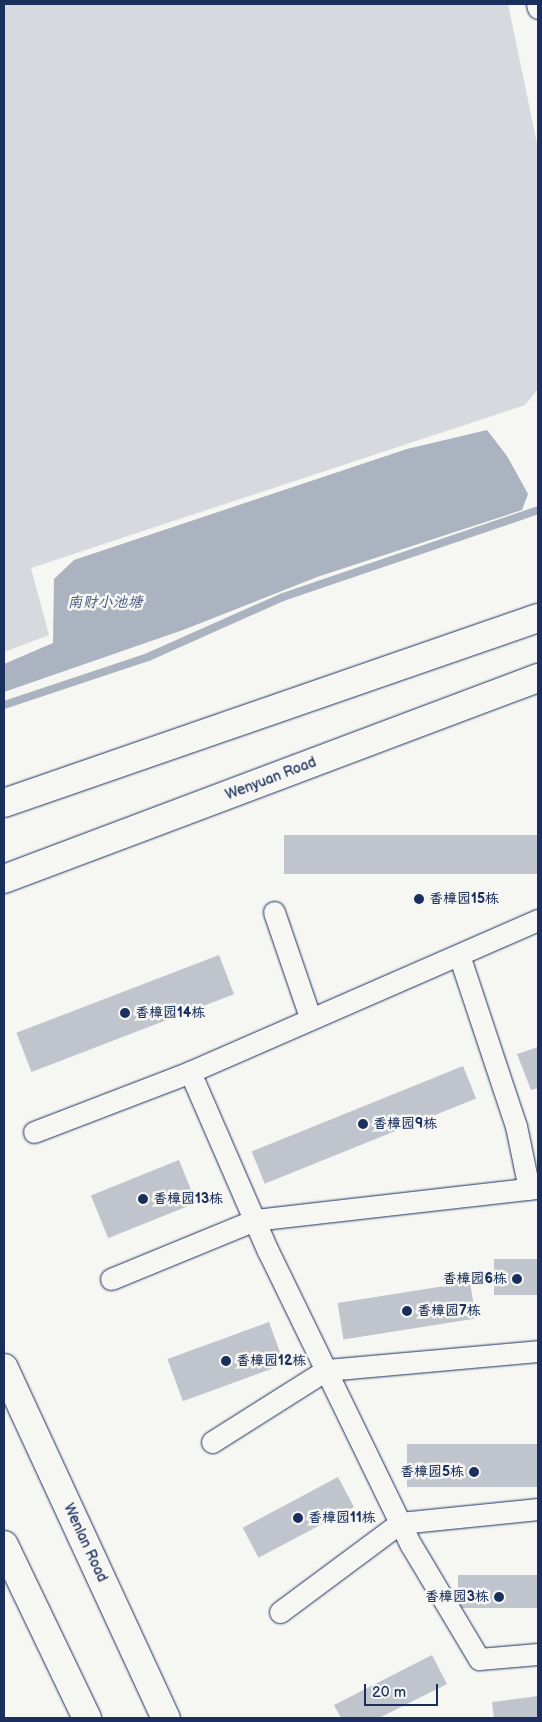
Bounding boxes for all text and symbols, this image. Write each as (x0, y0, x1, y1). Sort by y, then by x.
water label: 南财小池塘 (68, 594, 142, 612)
street label: Wenyuan Road (223, 754, 319, 804)
place label: 香樟园15栋 (429, 891, 499, 907)
marker: 香樟园15栋 (413, 893, 425, 905)
place label: 香樟园14栋 (135, 1005, 205, 1021)
marker: 香樟园14栋 (119, 1007, 131, 1019)
place label: 香樟园9栋 (373, 1116, 437, 1132)
marker: 香樟园9栋 (357, 1118, 369, 1130)
place label: 香樟园13栋 (153, 1191, 223, 1207)
marker: 香樟园13栋 (137, 1193, 149, 1205)
place label: 香樟园6栋 (443, 1271, 507, 1287)
marker: 香樟园6栋 (511, 1273, 523, 1285)
place label: 香樟园7栋 (417, 1303, 481, 1319)
marker: 香樟园7栋 (401, 1305, 413, 1317)
place label: 香樟园12栋 (236, 1353, 306, 1369)
marker: 香樟园12栋 (220, 1355, 232, 1367)
place label: 香樟园5栋 (400, 1464, 464, 1480)
marker: 香樟园5栋 (468, 1466, 480, 1478)
street label: Wenlan Road (60, 1501, 110, 1585)
place label: 香樟园11栋 (308, 1510, 376, 1526)
marker: 香樟园11栋 (292, 1512, 304, 1524)
place label: 香樟园3栋 (425, 1589, 489, 1605)
marker: 香樟园3栋 (493, 1591, 505, 1603)
scale bar (367, 1674, 441, 1706)
text: 20 m (372, 1683, 406, 1702)

